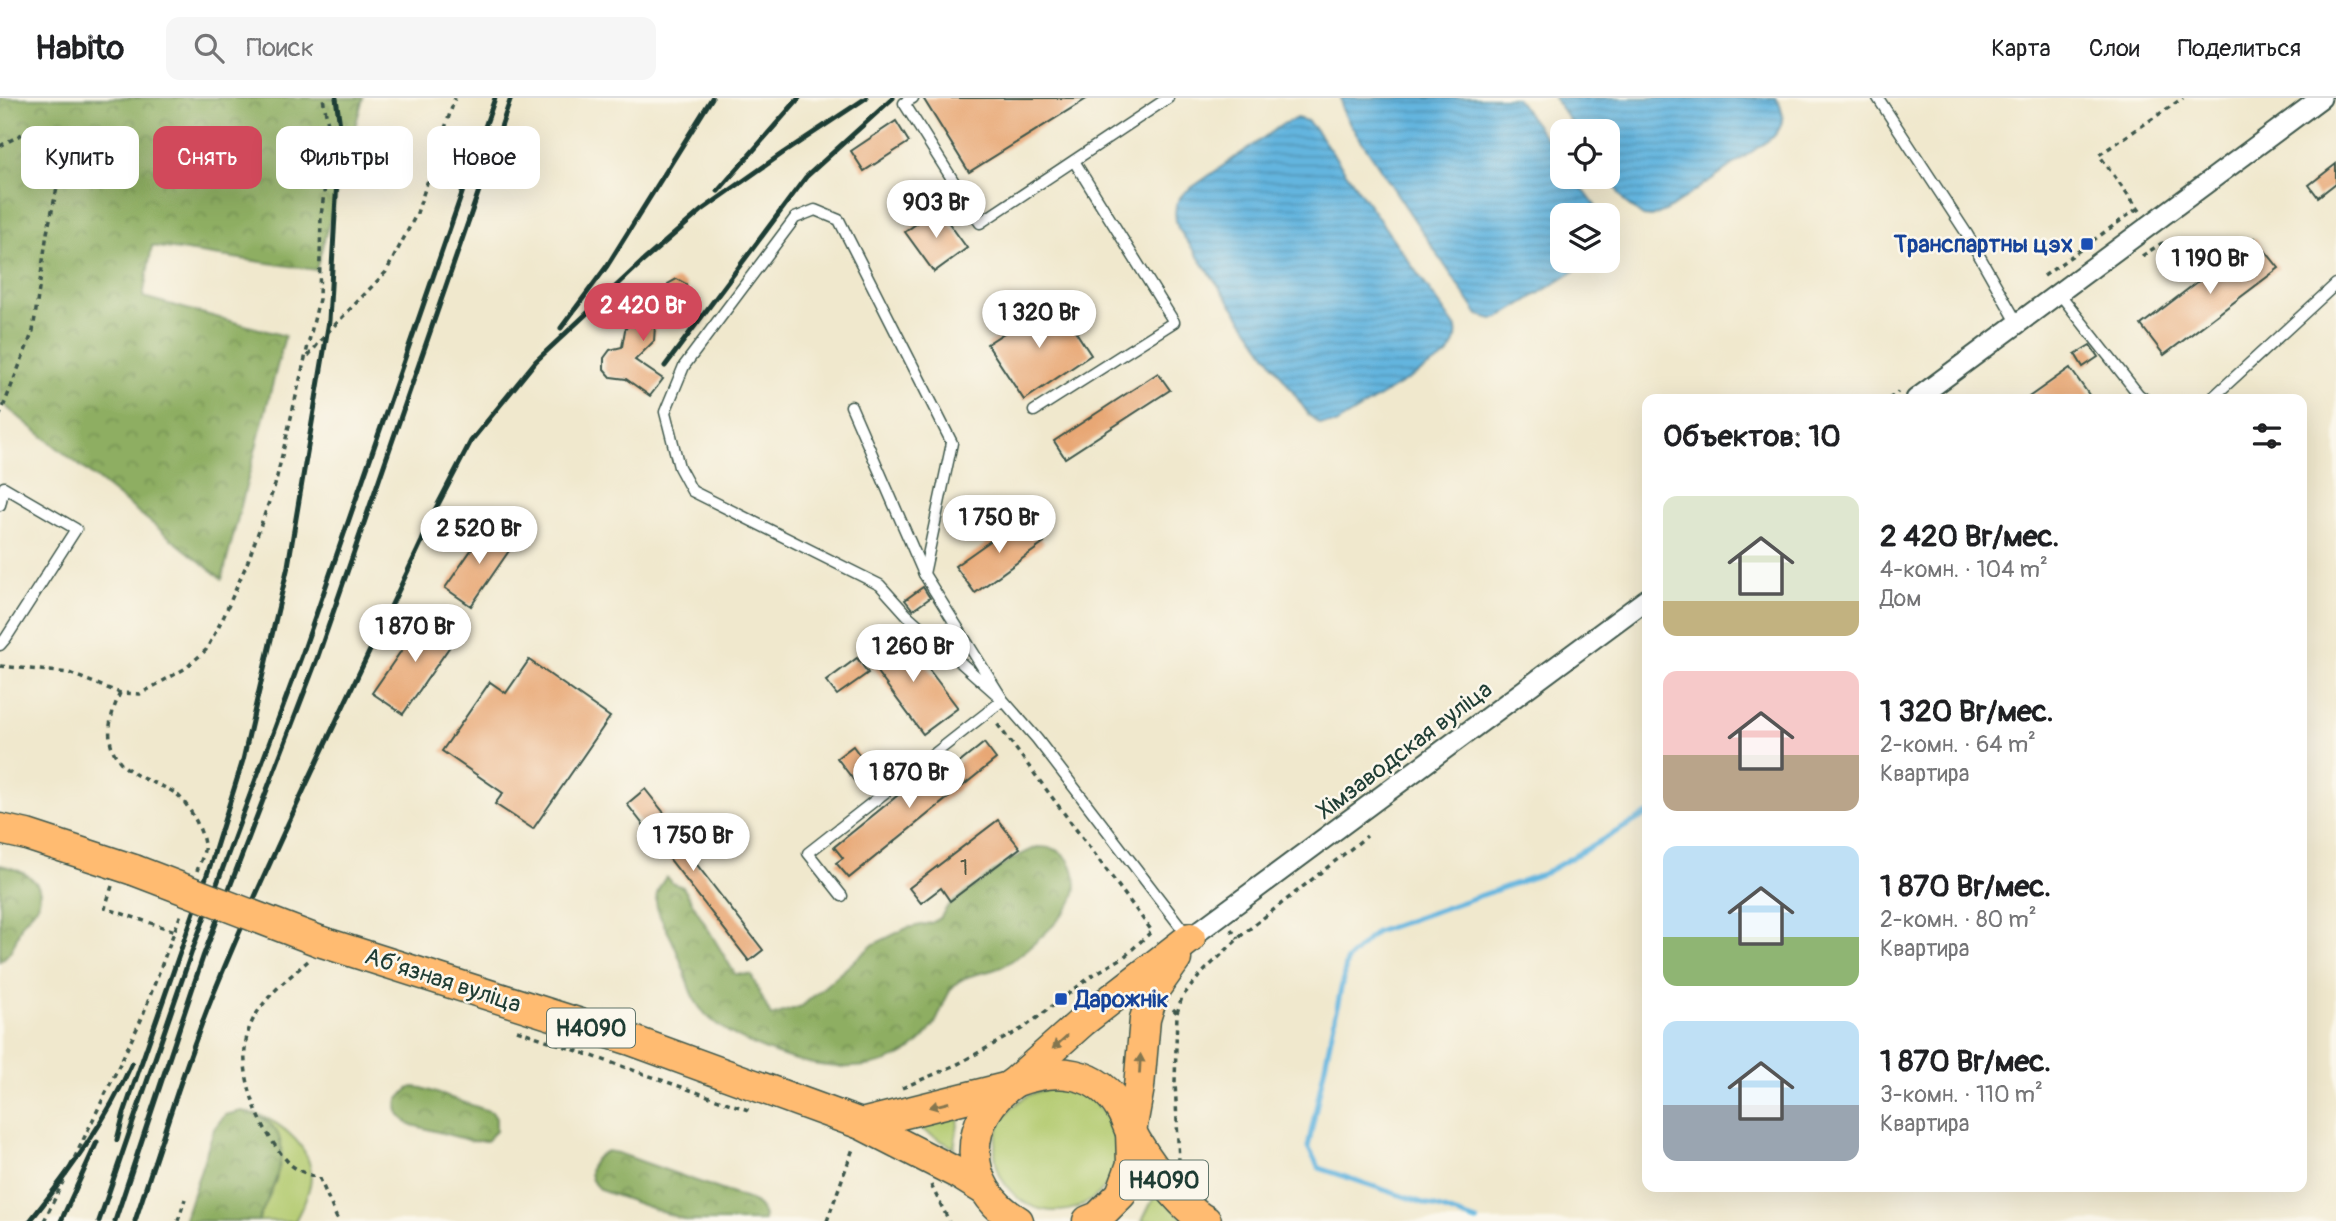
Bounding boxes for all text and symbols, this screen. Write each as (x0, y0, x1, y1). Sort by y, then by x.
search box (166, 17, 656, 80)
text: Habito (35, 28, 124, 69)
icon: search (190, 29, 228, 67)
text: Поиск (246, 32, 314, 64)
text: Карта (1991, 34, 2051, 63)
text: Слои (2089, 34, 2140, 63)
text: Поделиться (2178, 34, 2301, 63)
map controls (1550, 119, 1620, 273)
button: locate (1550, 119, 1620, 189)
chip: Купить (21, 126, 139, 189)
chip: Снять (153, 126, 262, 189)
chip: Фильтры (276, 126, 413, 189)
chip: Новое (427, 126, 540, 189)
pin: 903 Br (879, 180, 993, 240)
text: 903 Br (903, 188, 969, 217)
button: layers (1550, 203, 1620, 273)
place label: Транспартны цэх (1893, 230, 2073, 259)
marker: Транспартны цэх (2079, 236, 2095, 252)
pin: 1 190 Br (2138, 236, 2282, 296)
text: 1 190 Br (2172, 244, 2248, 273)
pin: 2 420 Br (571, 284, 715, 343)
pin: 1 320 Br (967, 290, 1111, 350)
text: 2 420 Br (600, 291, 686, 320)
text: 1 320 Br (998, 298, 1080, 327)
icon: filters (2248, 417, 2286, 455)
text: Объектов: 10 (1663, 418, 1841, 455)
pin: 1 750 Br (927, 496, 1071, 555)
text: 1 750 Br (959, 503, 1039, 532)
pin: 2 520 Br (407, 506, 551, 566)
text: 2 520 Br (436, 514, 522, 543)
text: 2 420 Br/мес. (1880, 518, 2059, 555)
icon: home (1719, 524, 1803, 608)
text: 4-комн. · 104 m² (1880, 555, 2048, 584)
text: Дом (1880, 584, 1921, 613)
pin: 1 870 Br (343, 604, 487, 664)
text: 1 870 Br (375, 612, 455, 641)
pin: 1 260 Br (841, 624, 985, 684)
text: 1 260 Br (872, 632, 954, 661)
street label: Хімзаводская вуліца (1311, 675, 1498, 826)
text: 1 320 Br/мес. (1880, 693, 2054, 730)
icon: home (1719, 699, 1803, 783)
text: 2-комн. · 64 m² (1880, 730, 2036, 759)
pin: 1 870 Br (837, 750, 981, 810)
text: 1 870 Br (869, 758, 949, 787)
text: Квартира (1880, 759, 1969, 788)
pin: 1 750 Br (621, 814, 765, 873)
text: 1 750 Br (653, 821, 733, 850)
house number: 1 (960, 855, 968, 882)
text: 1 870 Br/мес. (1880, 868, 2051, 905)
icon: home (1719, 874, 1803, 958)
text: 2-комн. · 80 m² (1880, 905, 2037, 934)
text: Квартира (1880, 934, 1969, 963)
street label: Абʼязная вуліца (361, 942, 525, 1019)
place label: Дарожнік (1073, 985, 1169, 1014)
marker: Дарожнік (1053, 991, 1069, 1007)
road number: Н4090 (547, 1009, 635, 1048)
one-way arrow (1051, 1034, 1069, 1050)
text: 1 870 Br/мес. (1880, 1043, 2051, 1080)
icon: home (1719, 1049, 1803, 1133)
one-way arrow (1135, 1053, 1146, 1075)
text: 3-комн. · 110 m² (1880, 1080, 2043, 1109)
one-way arrow (928, 1100, 950, 1111)
text: Квартира (1880, 1109, 1969, 1138)
road number: Н4090 (1120, 1161, 1208, 1200)

